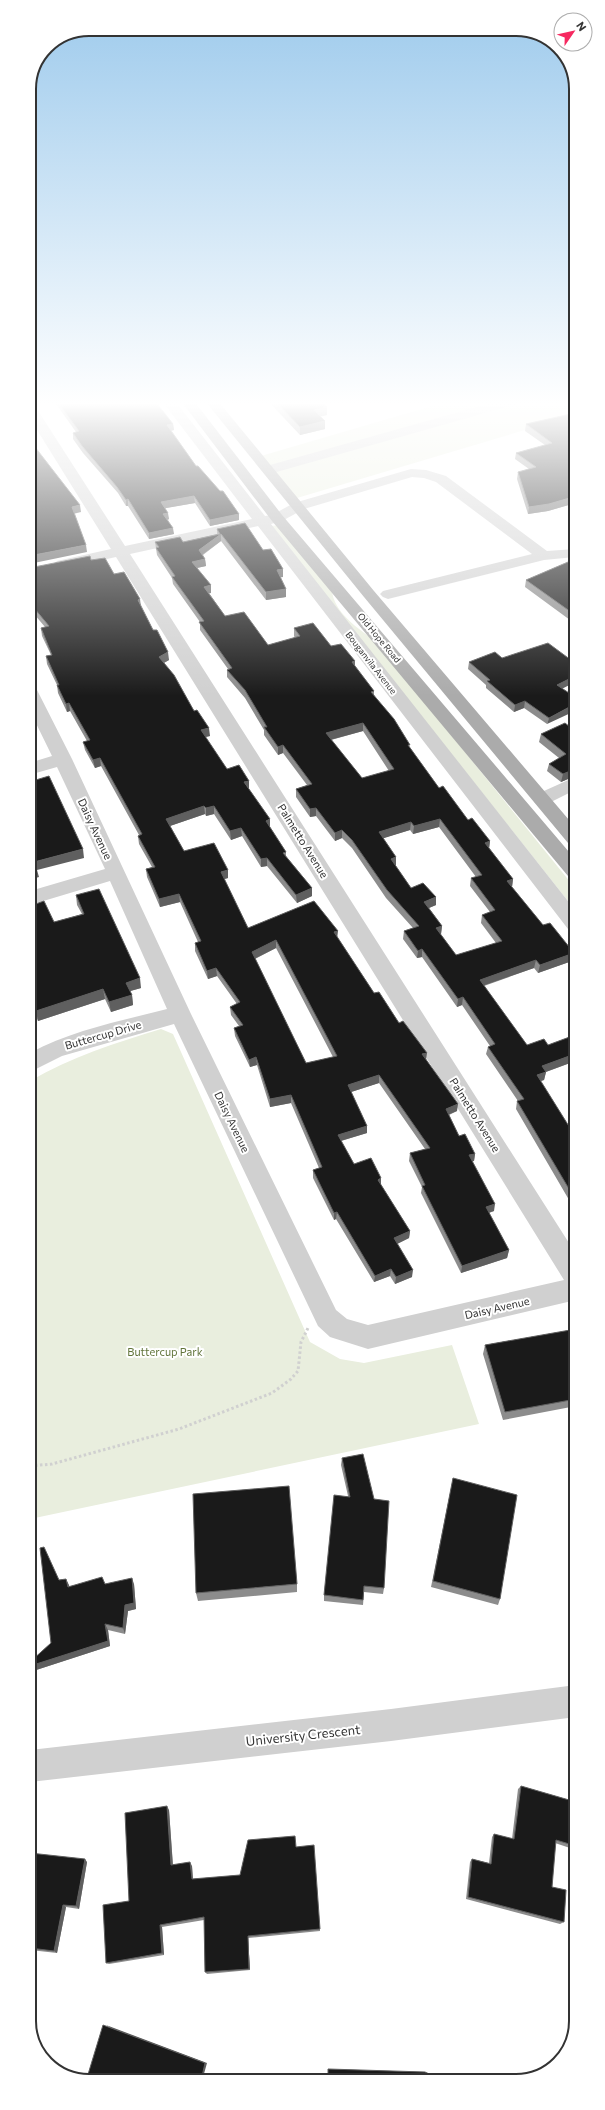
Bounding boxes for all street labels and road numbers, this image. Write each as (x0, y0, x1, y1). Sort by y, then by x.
street label: Old Hope Road (355, 611, 403, 665)
street label: Bouganvila Avenue (344, 629, 399, 696)
street label: Daisy Avenue (76, 796, 115, 862)
street label: Palmetto Avenue (275, 801, 332, 880)
street label: Buttercup Drive (63, 1017, 143, 1052)
street label: Palmetto Avenue (447, 1075, 504, 1154)
street label: Daisy Avenue (212, 1089, 253, 1154)
street label: Daisy Avenue (463, 1294, 531, 1321)
street label: University Crescent (245, 1721, 361, 1749)

